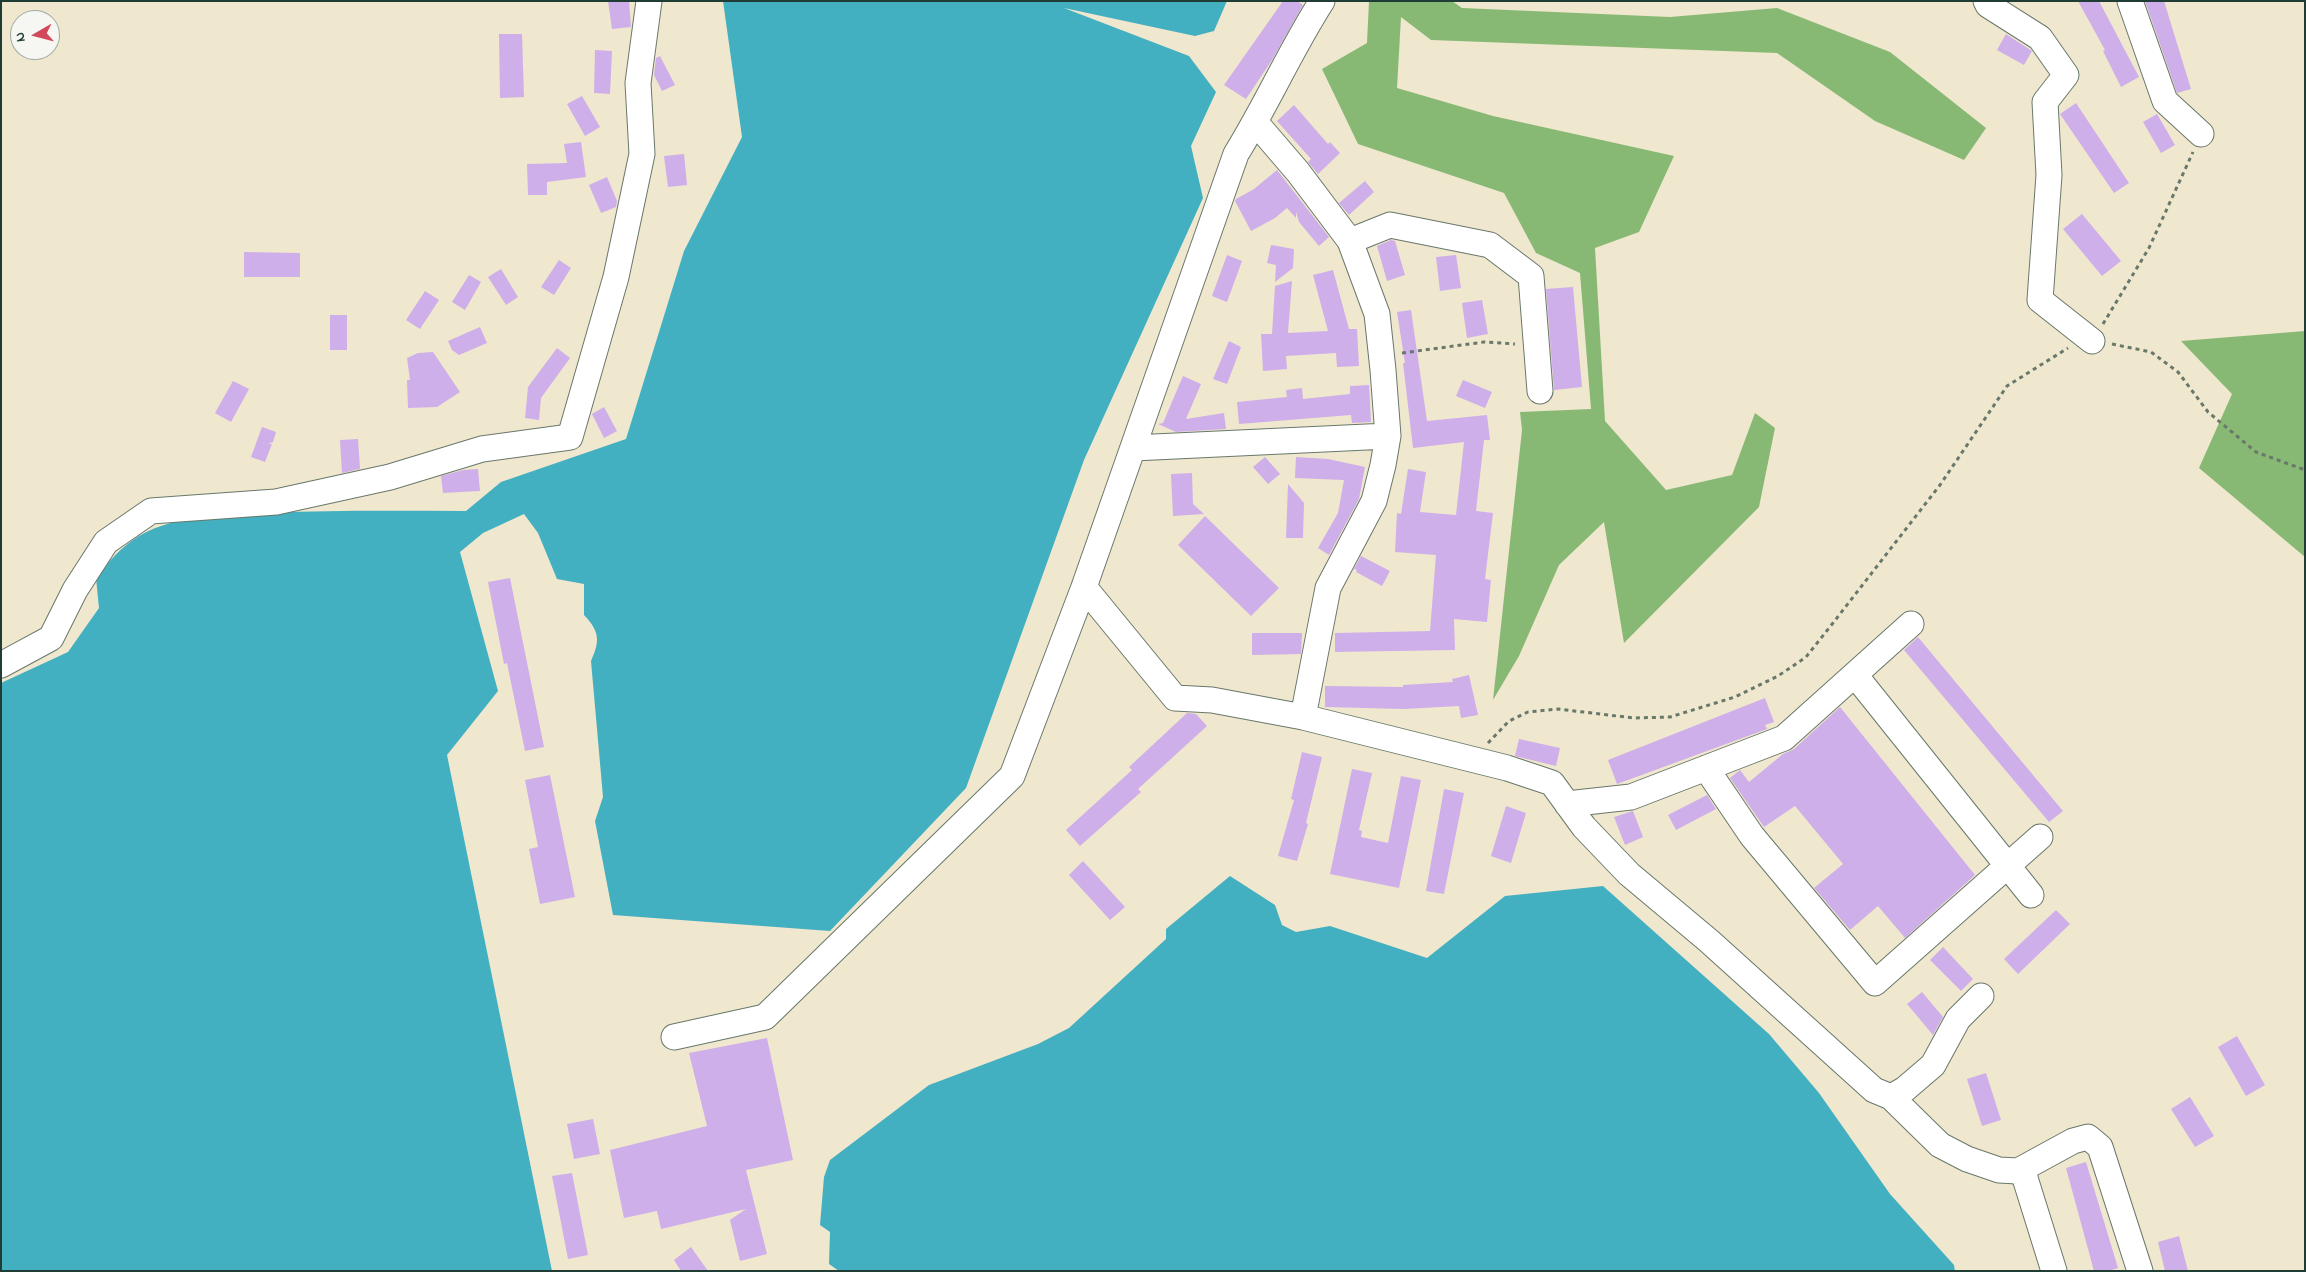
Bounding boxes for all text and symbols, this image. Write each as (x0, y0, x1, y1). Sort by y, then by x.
north arrow (10, 10, 60, 60)
text: N (10, 31, 32, 43)

